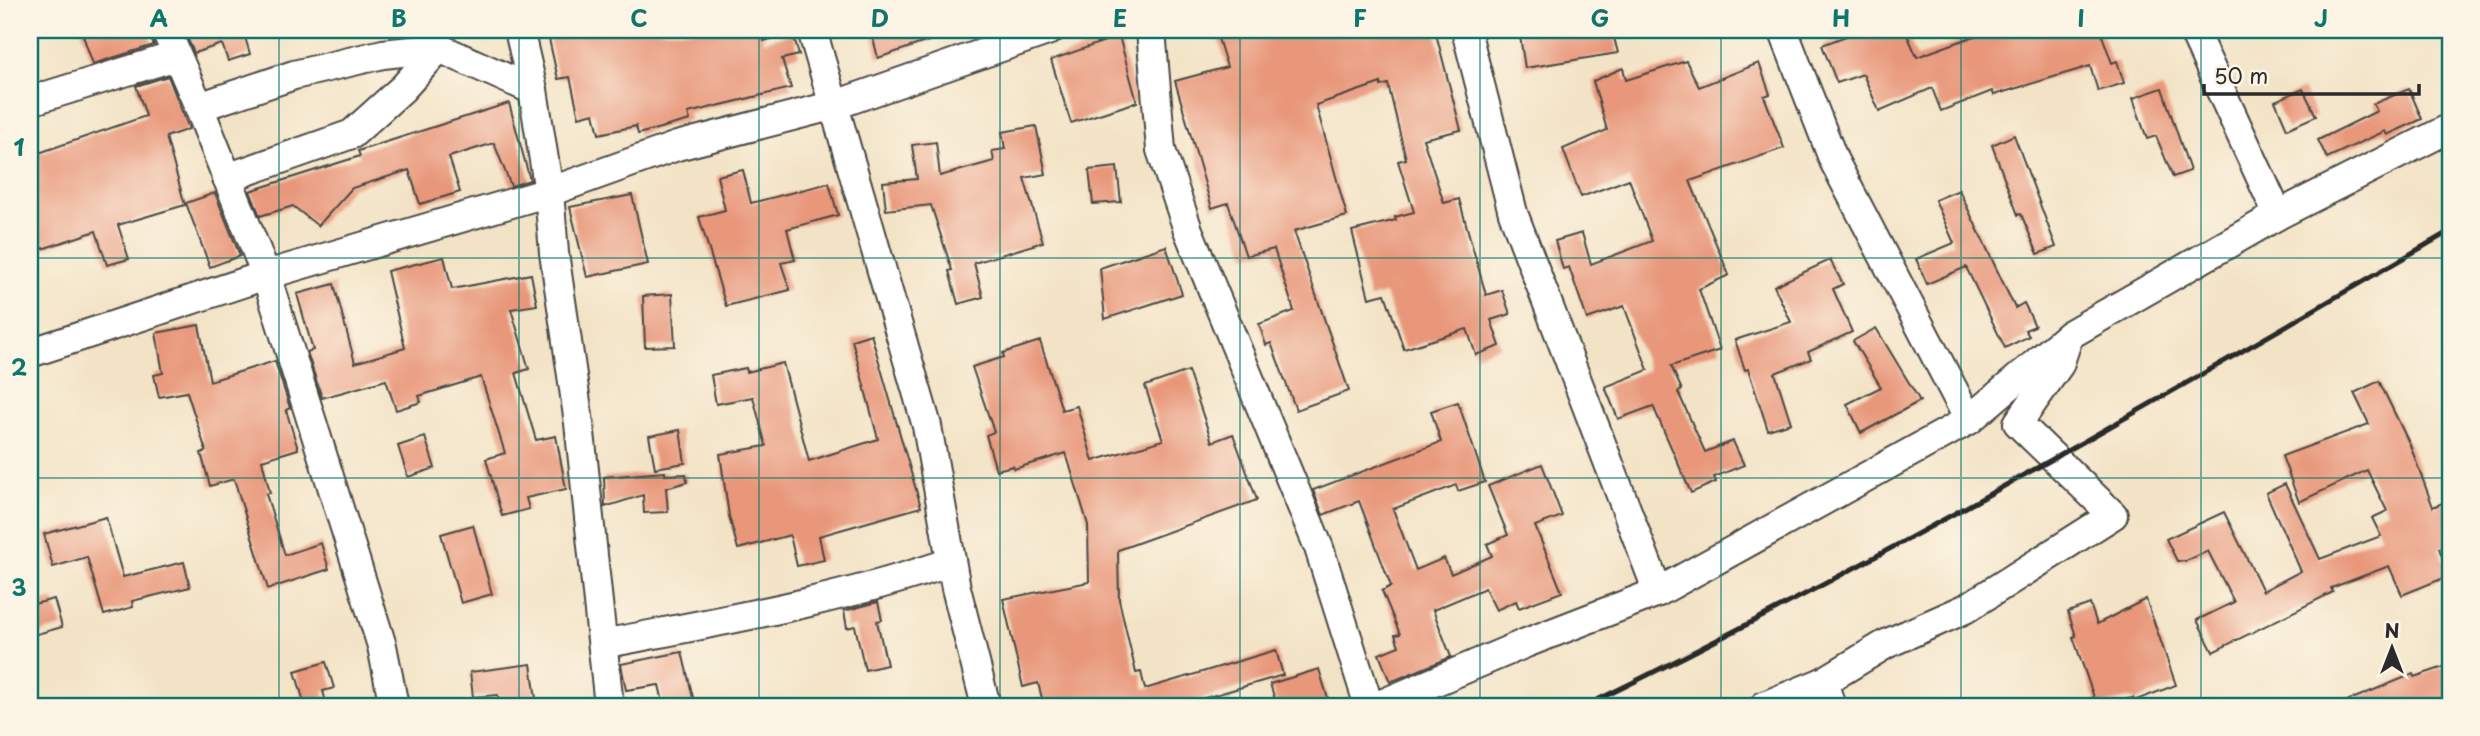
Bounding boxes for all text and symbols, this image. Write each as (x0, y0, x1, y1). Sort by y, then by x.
text: A (150, 0, 168, 35)
text: B (391, 0, 407, 35)
text: C (630, 0, 648, 35)
text: D (871, 0, 889, 35)
text: E (1113, 0, 1127, 35)
text: F (1353, 0, 1367, 35)
text: G (1591, 0, 1609, 35)
text: H (1832, 0, 1850, 35)
text: I (2077, 0, 2085, 35)
text: J (2314, 0, 2328, 35)
scale bar (2204, 52, 2419, 96)
text: 50 m (2214, 59, 2268, 91)
text: 1 (14, 129, 25, 164)
text: 2 (11, 349, 27, 384)
text: 3 (11, 569, 27, 604)
north arrow (2358, 614, 2428, 684)
text: N (2384, 616, 2400, 644)

